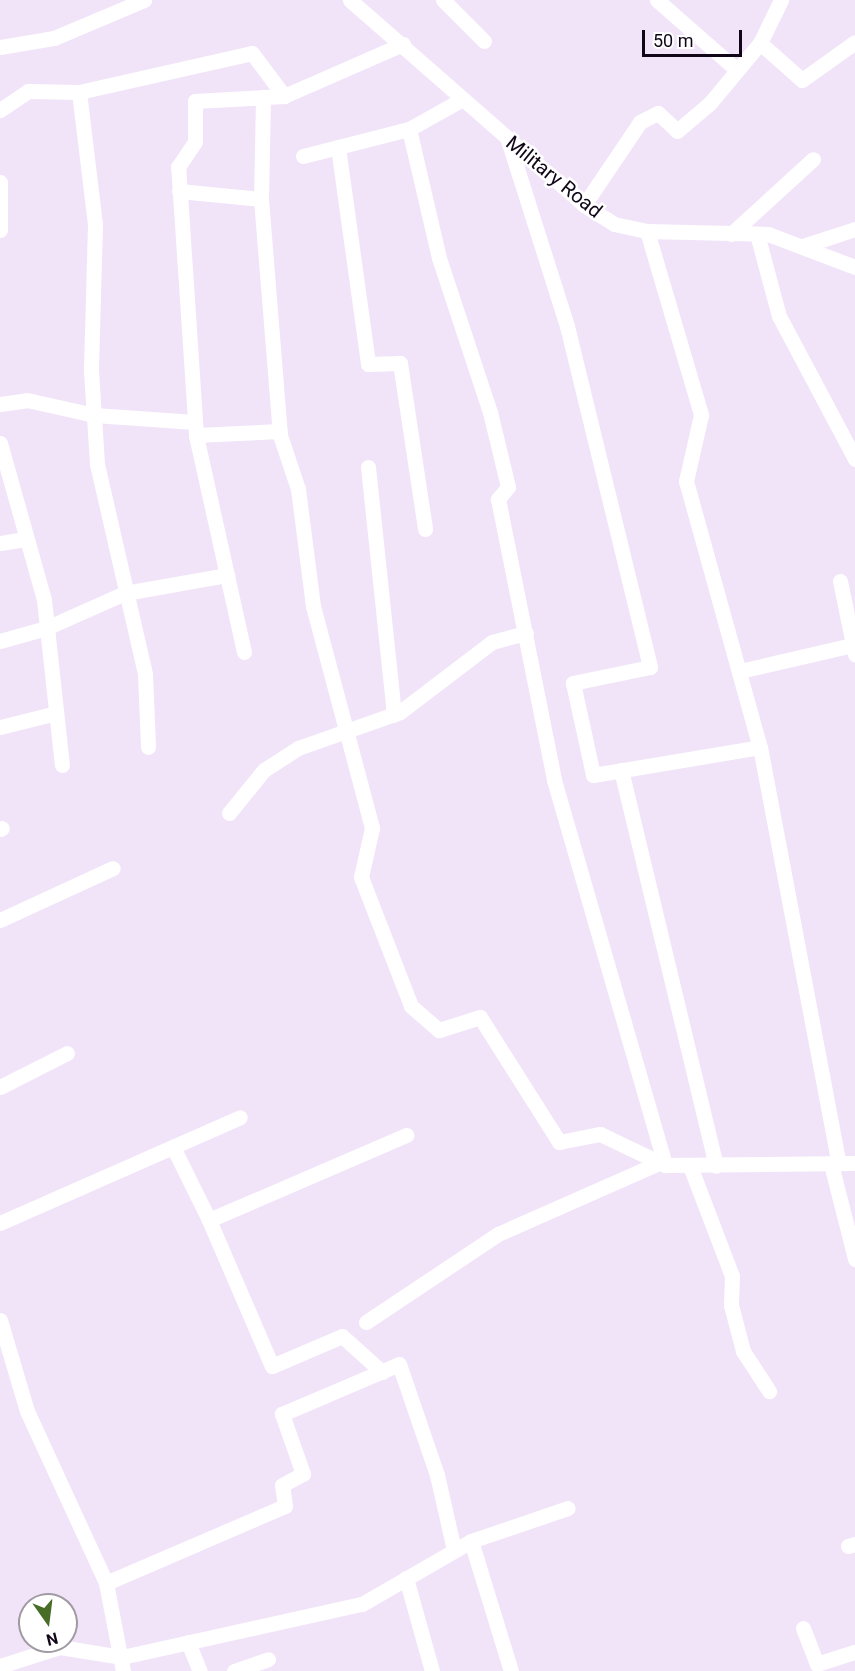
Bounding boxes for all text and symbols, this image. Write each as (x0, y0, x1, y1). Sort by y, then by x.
scale bar (645, 18, 746, 56)
text: 50 m (653, 30, 693, 51)
street label: Military Road (501, 131, 607, 223)
north arrow (18, 1593, 78, 1653)
text: N (44, 1628, 60, 1650)

